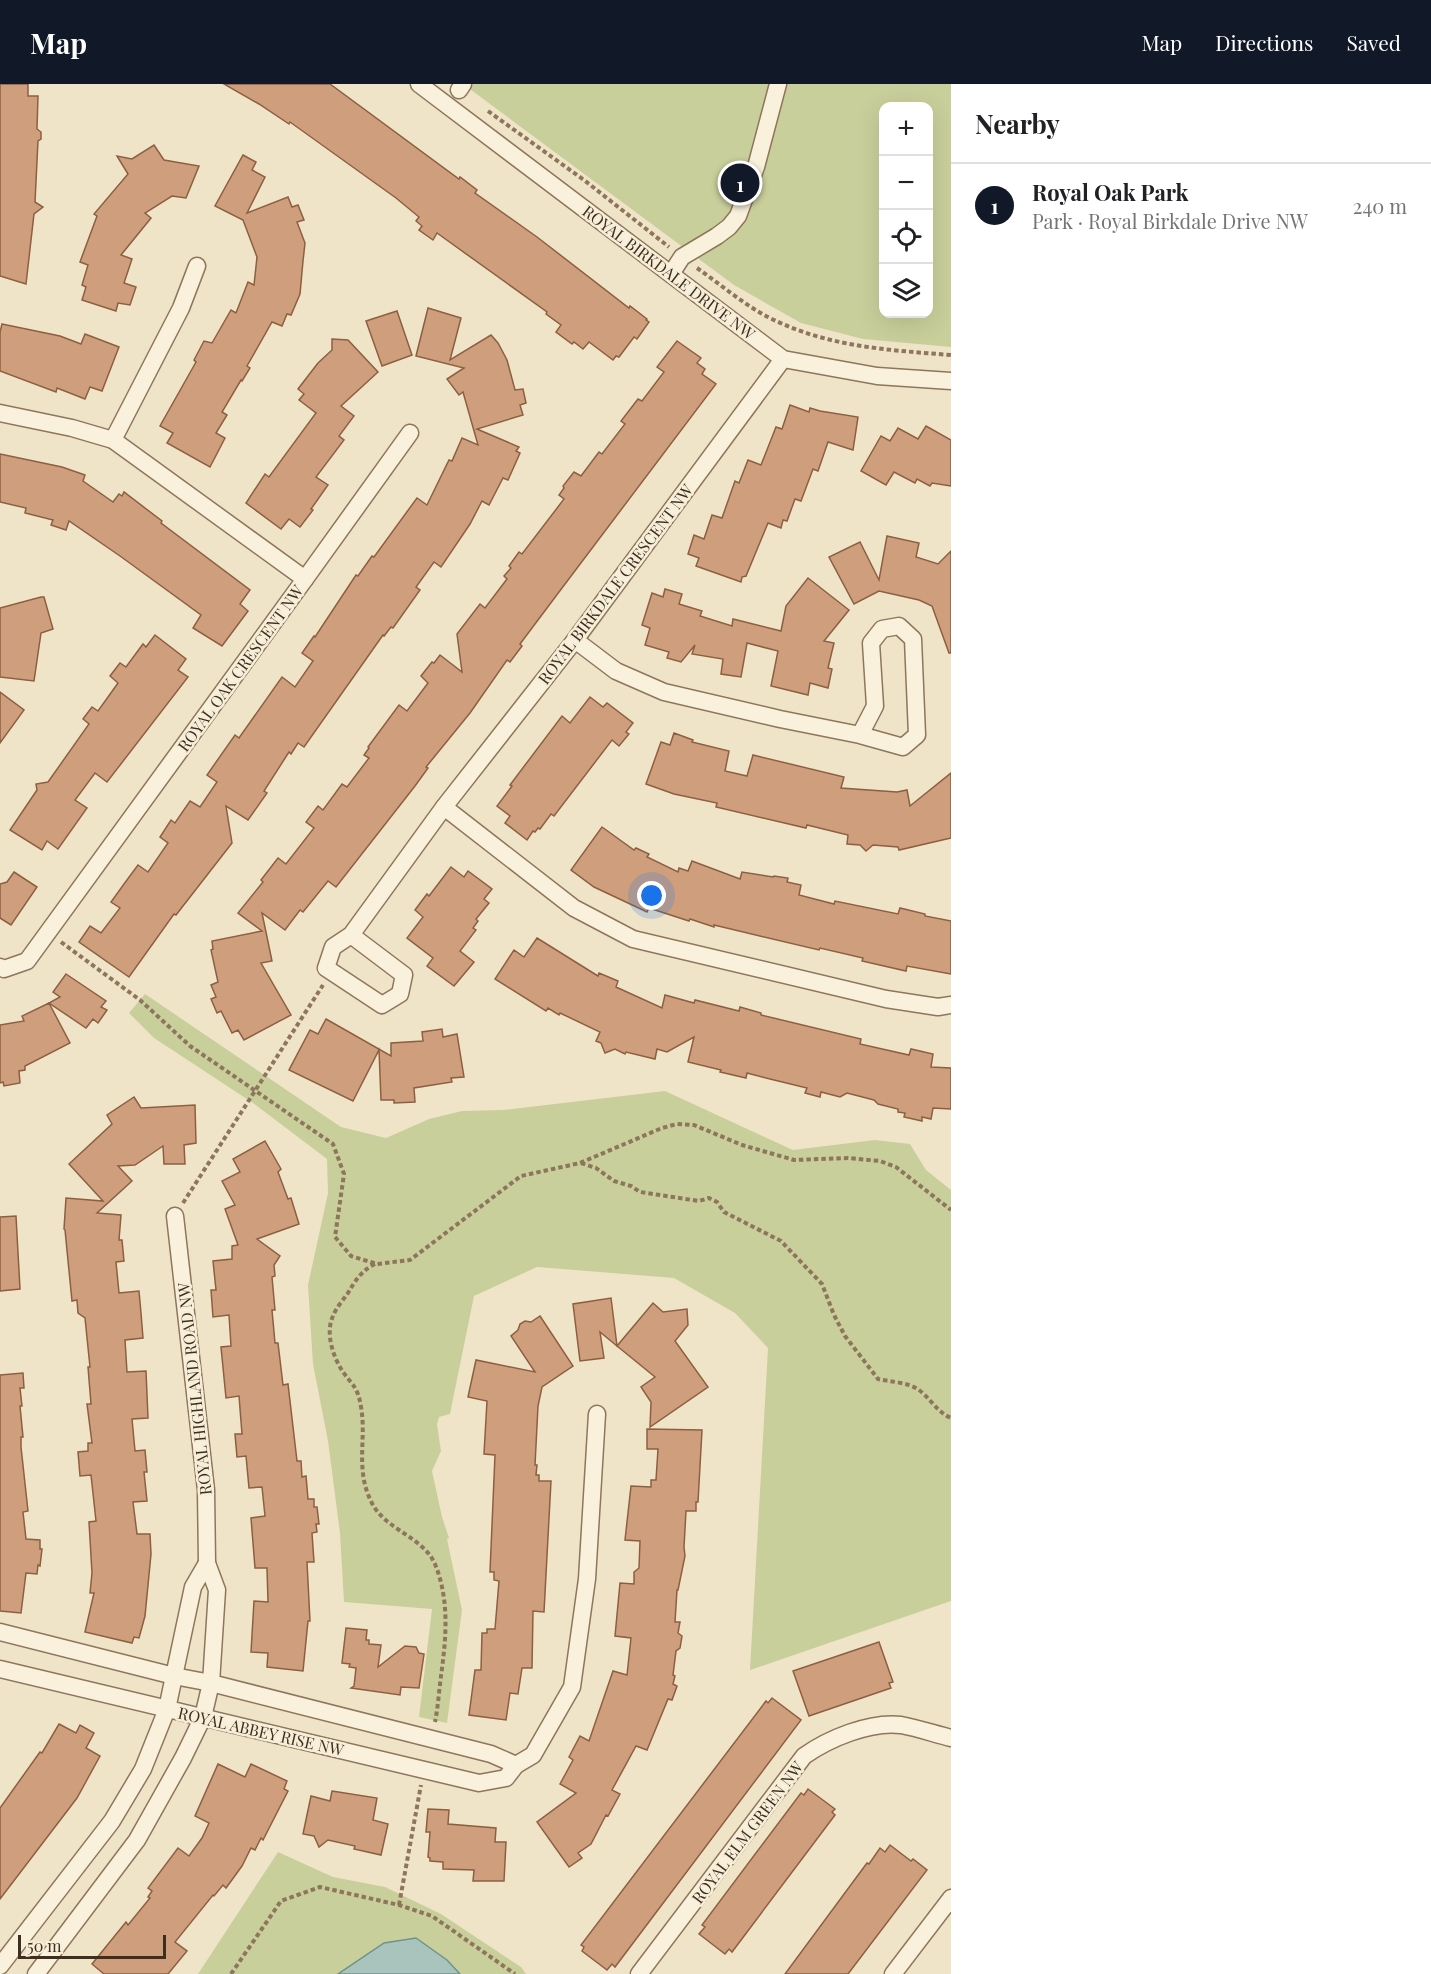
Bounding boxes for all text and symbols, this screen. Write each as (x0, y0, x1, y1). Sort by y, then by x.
text: Map (30, 24, 87, 61)
text: Map (1141, 28, 1182, 56)
text: Directions (1215, 28, 1313, 56)
text: Saved (1346, 28, 1401, 56)
map controls (879, 102, 933, 318)
button: + (879, 102, 933, 156)
text: Nearby (975, 106, 1060, 141)
button: − (879, 156, 933, 210)
pin: 1 (720, 160, 760, 206)
text: Royal Oak Park (1032, 177, 1188, 207)
text: 1 (991, 192, 998, 219)
text: 240 m (1353, 192, 1407, 219)
street label: ROYAL BIRKDALE DRIVE NW (578, 200, 760, 344)
text: Park · Royal Birkdale Drive NW (1032, 207, 1308, 234)
button: locate (879, 210, 933, 264)
button: layers (879, 264, 933, 318)
street label: ROYAL BIRKDALE CRESCENT NW (533, 479, 697, 688)
street label: ROYAL OAK CRESCENT NW (173, 580, 308, 755)
your location (637, 881, 666, 910)
street label: ROYAL HIGHLAND ROAD NW (172, 1281, 216, 1496)
street label: ROYAL ABBEY RISE NW (176, 1702, 346, 1760)
street label: ROYAL ELM GREEN NW (687, 1756, 808, 1907)
scale bar (18, 1932, 166, 1960)
text: 50 m (27, 1935, 61, 1956)

